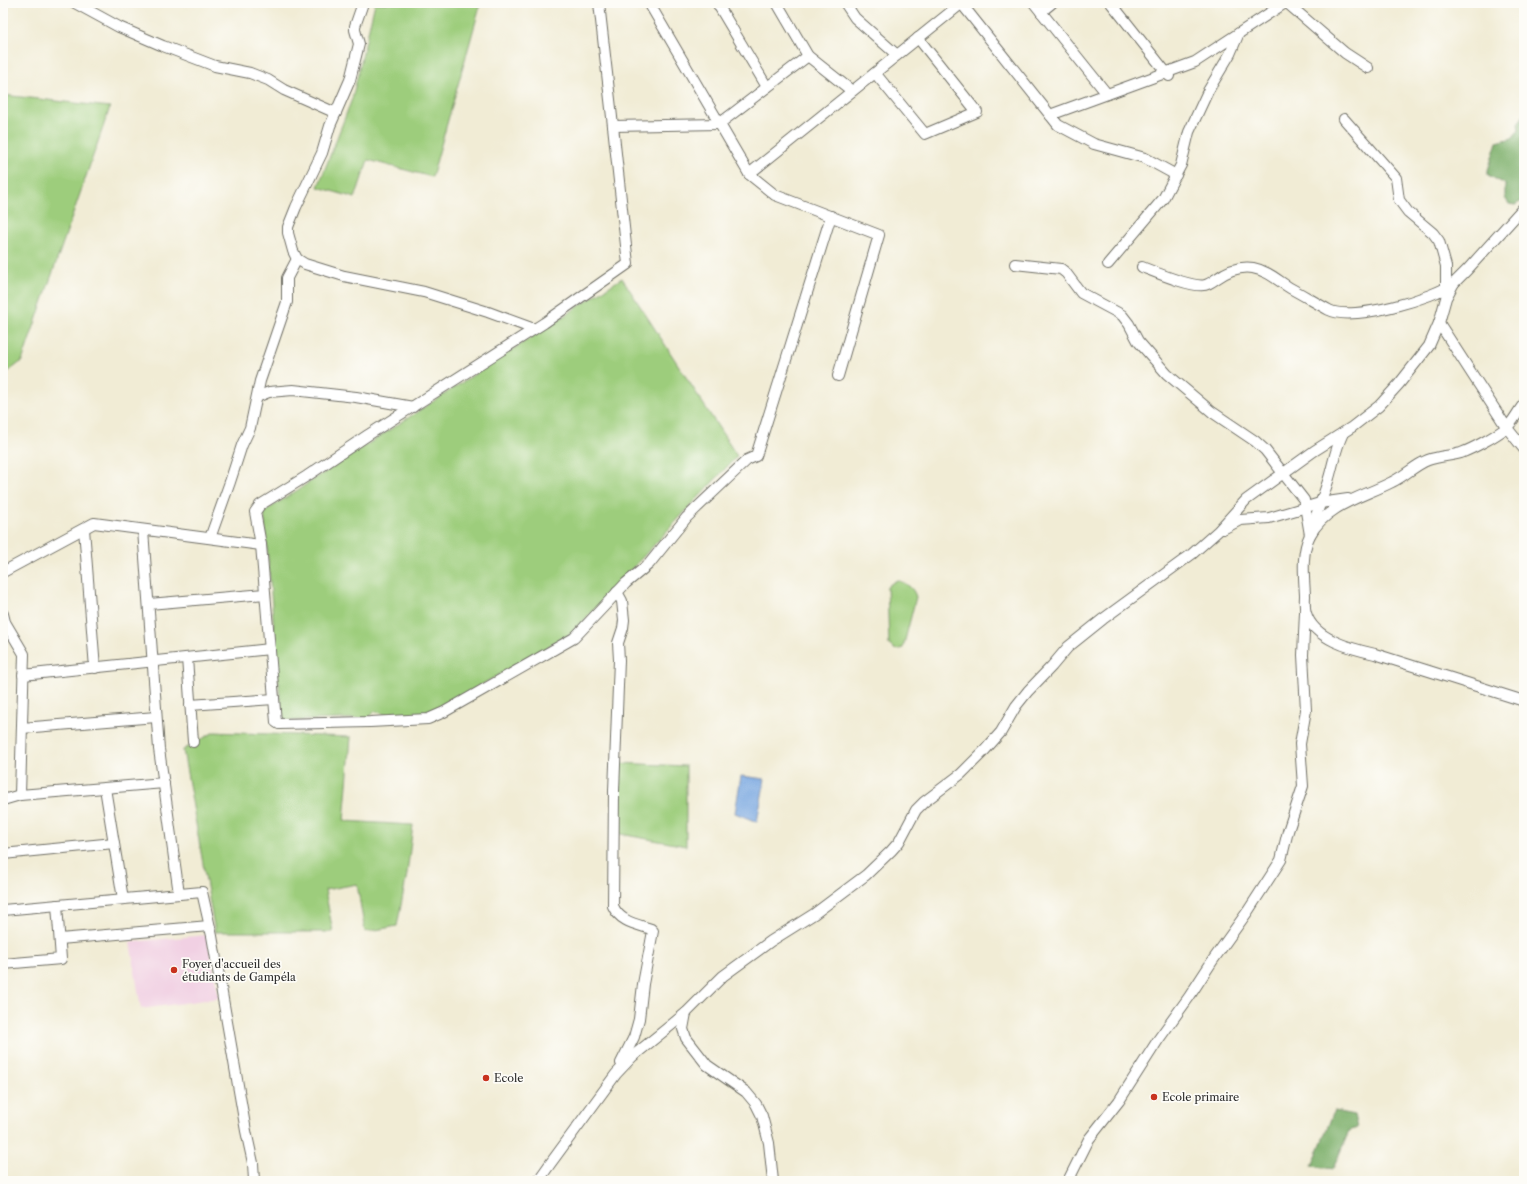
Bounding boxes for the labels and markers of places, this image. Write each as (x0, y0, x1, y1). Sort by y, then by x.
place label: Foyer d'accueil des étudiants de Gampéla (182, 957, 296, 984)
marker: Foyer d'accueil des étudiants de Gampéla (169, 965, 179, 975)
place label: Ecole (494, 1071, 524, 1085)
marker: Ecole (481, 1073, 491, 1083)
place label: Ecole primaire (1162, 1090, 1239, 1104)
marker: Ecole primaire (1149, 1092, 1159, 1102)

